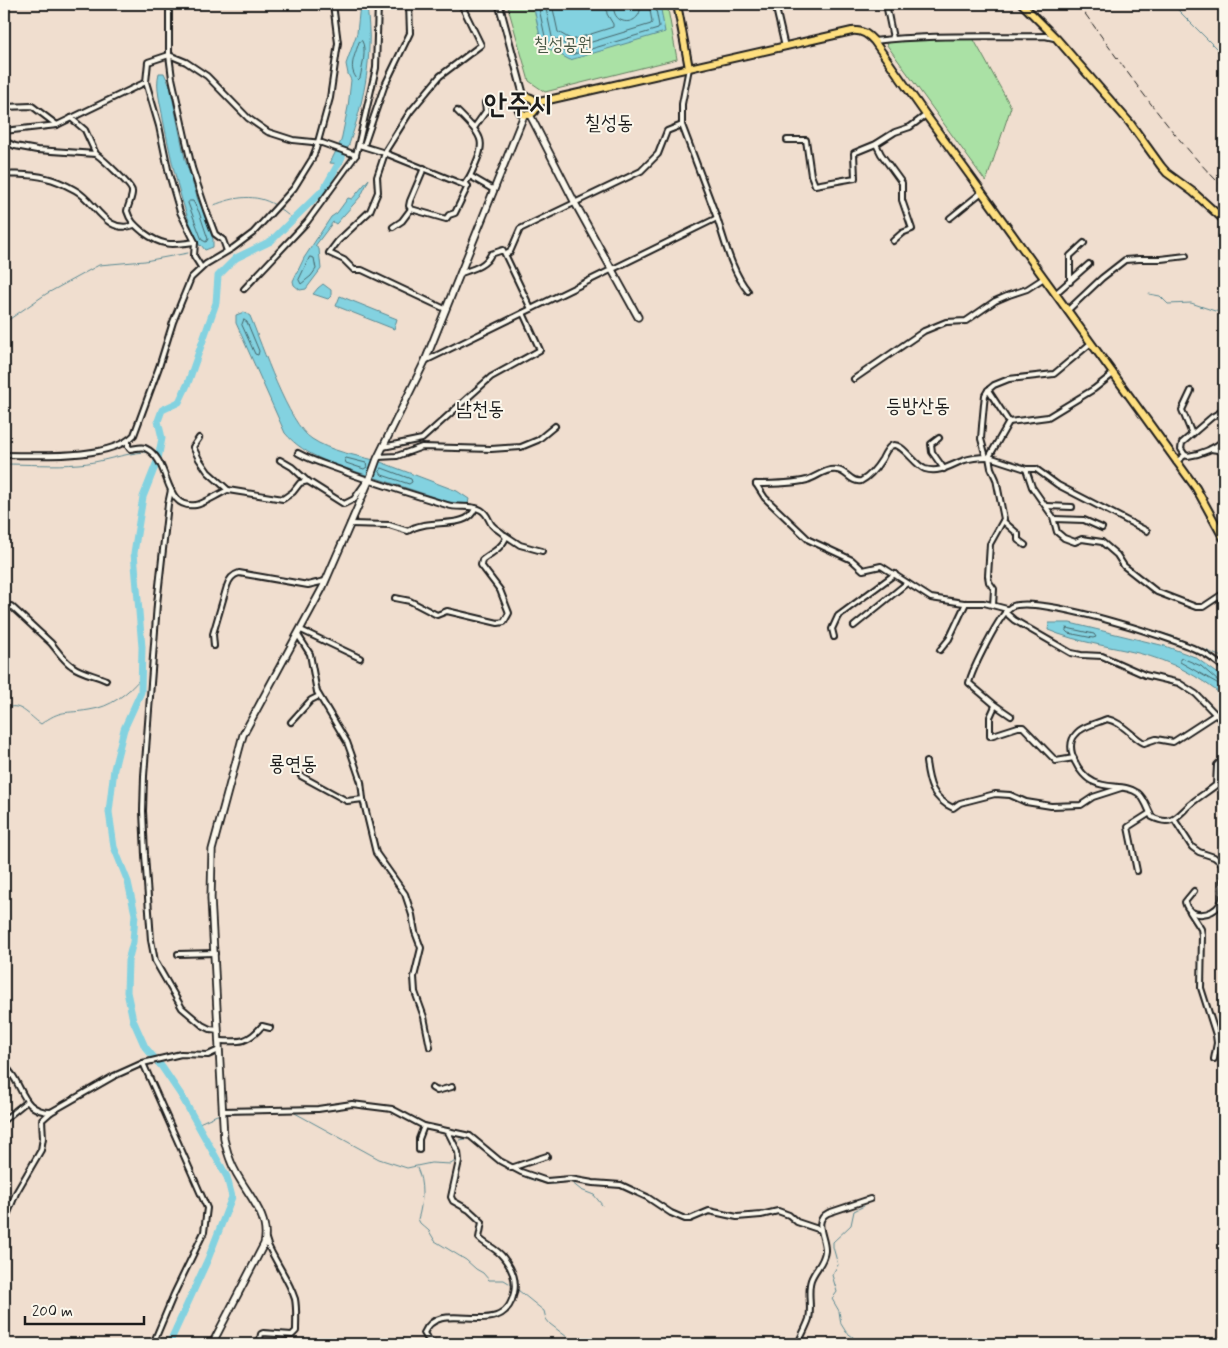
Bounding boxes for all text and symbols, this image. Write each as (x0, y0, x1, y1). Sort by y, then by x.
park label: 칠성공원 (534, 33, 592, 57)
district label: 안주시 (484, 87, 552, 124)
district label: 칠성동 (585, 110, 633, 137)
district label: 등방산동 (886, 393, 950, 420)
district label: 남천동 (456, 396, 504, 423)
district label: 룡연동 (269, 751, 317, 778)
scale bar (25, 1293, 144, 1325)
text: 200 m (32, 1302, 73, 1322)

